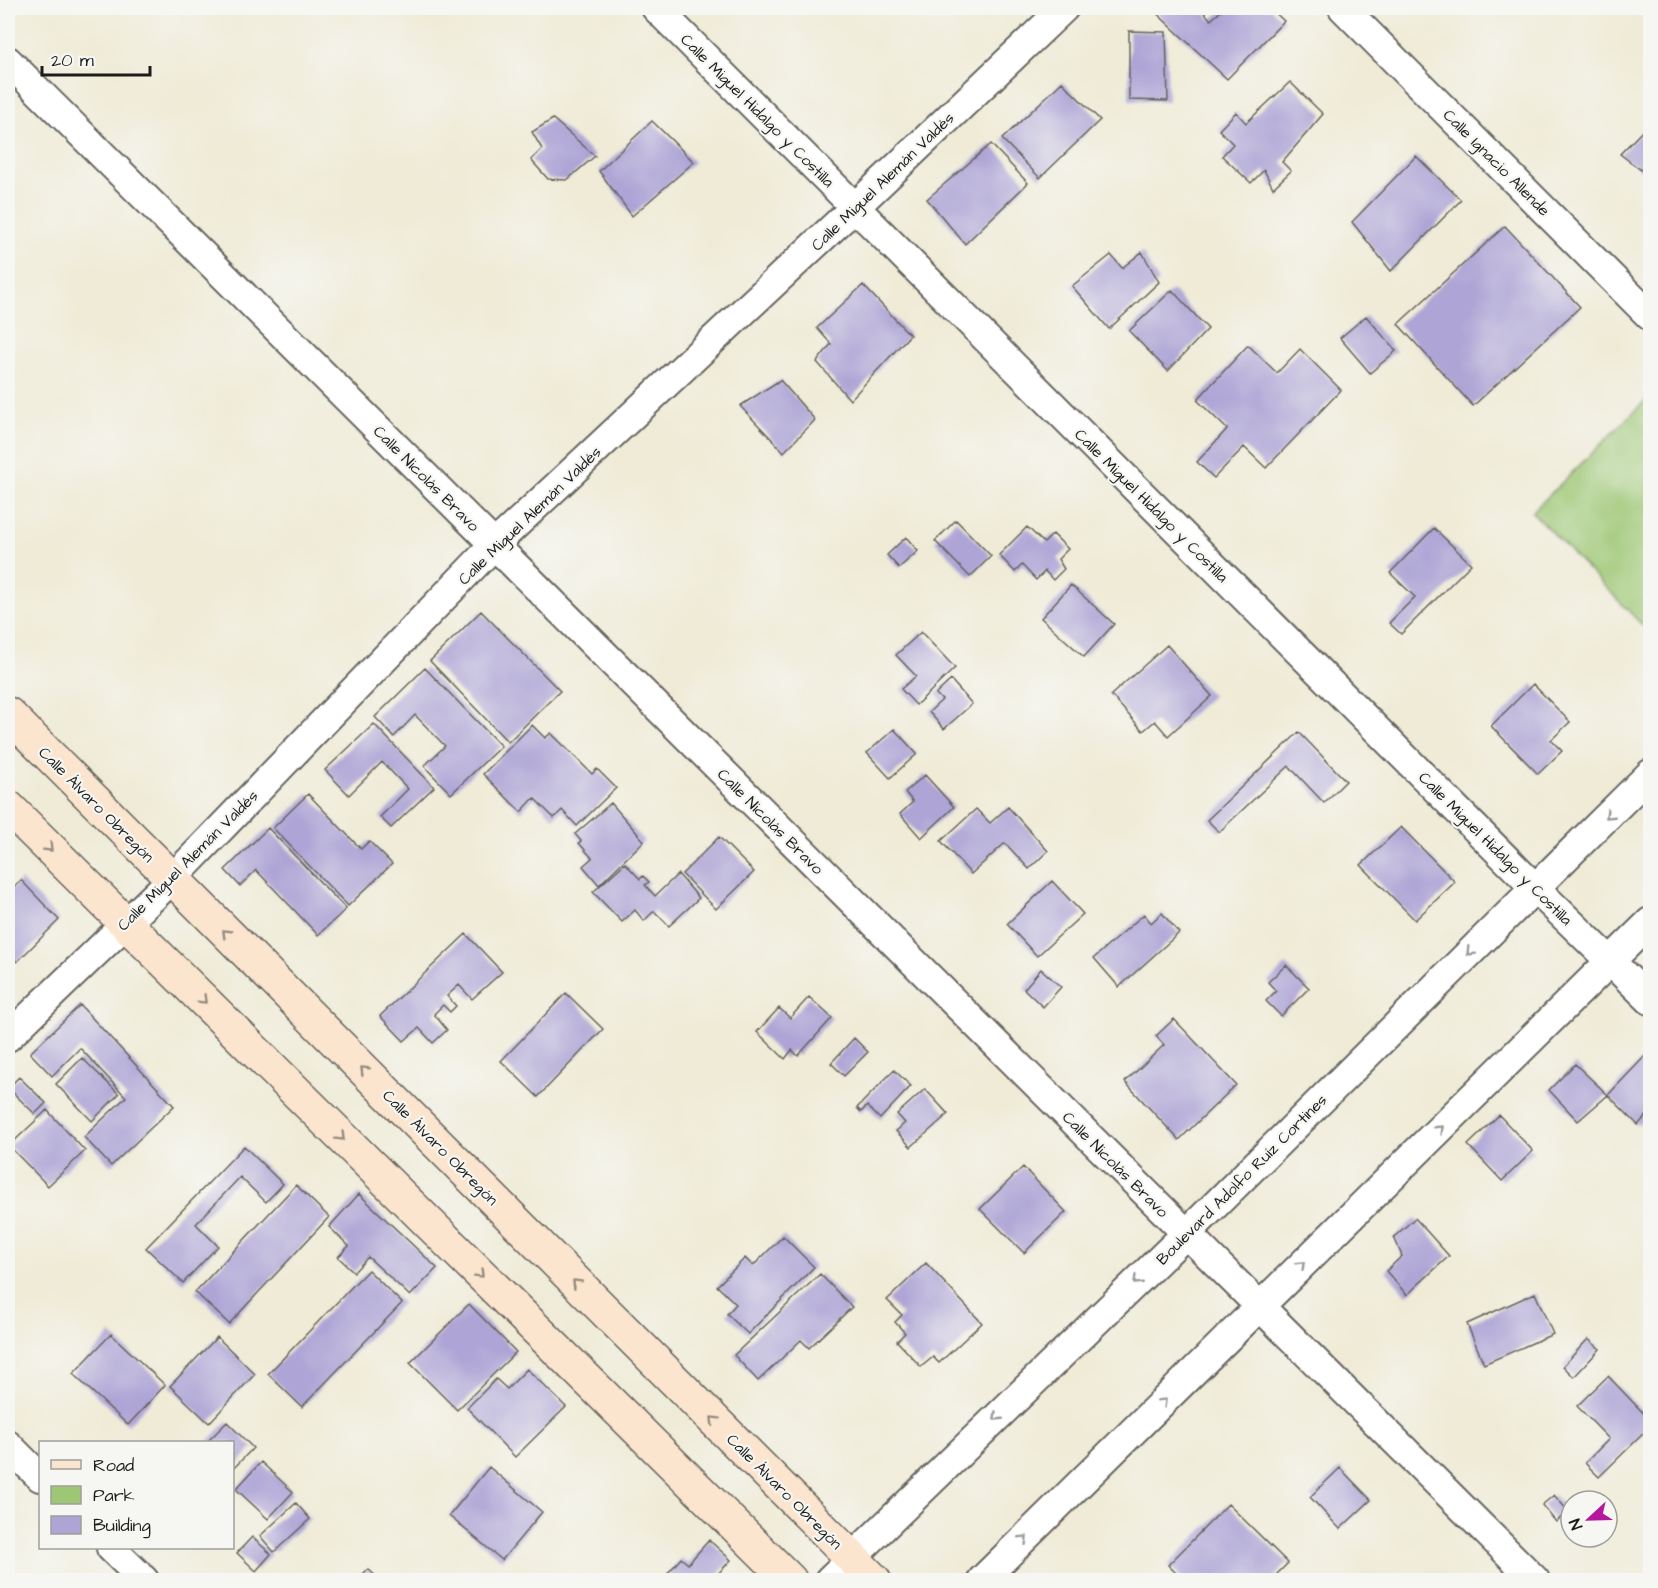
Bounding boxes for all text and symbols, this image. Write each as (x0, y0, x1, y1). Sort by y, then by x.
street label: Calle Miguel Hidalgo y Costilla (675, 29, 839, 193)
scale bar (42, 39, 150, 77)
text: 20 m (51, 48, 94, 73)
street label: Calle Ignacio Allende (1437, 104, 1555, 222)
street label: Calle Miguel Alemán Valdés (806, 107, 960, 257)
street label: Calle Nicolás Bravo (368, 421, 484, 537)
street label: Calle Miguel Hidalgo y Costilla (1069, 424, 1233, 588)
street label: Calle Miguel Alemán Valdés (453, 441, 607, 591)
street label: Calle Álvaro Obregón (33, 742, 159, 868)
street label: Calle Nicolás Bravo (712, 764, 828, 880)
street label: Calle Miguel Hidalgo y Costilla (1413, 767, 1577, 931)
street label: Calle Miguel Alemán Valdés (112, 785, 264, 937)
one-way arrow (1605, 808, 1615, 819)
one-way arrow (42, 841, 53, 852)
one-way arrow (222, 929, 233, 940)
one-way arrow (1466, 945, 1477, 956)
one-way arrow (196, 993, 206, 1004)
one-way arrow (360, 1067, 371, 1078)
street label: Calle Álvaro Obregón (377, 1085, 503, 1211)
street label: Boulevard Adolfo Ruíz Cortines (1151, 1089, 1332, 1270)
street label: Calle Nicolás Bravo (1057, 1107, 1173, 1223)
one-way arrow (1433, 1125, 1444, 1136)
one-way arrow (335, 1130, 345, 1141)
one-way arrow (1294, 1262, 1305, 1273)
one-way arrow (474, 1267, 484, 1278)
one-way arrow (1134, 1274, 1144, 1285)
one-way arrow (572, 1279, 583, 1290)
one-way arrow (1155, 1399, 1166, 1410)
one-way arrow (994, 1410, 1004, 1421)
one-way arrow (710, 1417, 721, 1428)
street label: Calle Álvaro Obregón (721, 1429, 847, 1555)
legend (39, 1441, 234, 1549)
text: Road (93, 1453, 134, 1478)
text: Park (93, 1483, 135, 1508)
north arrow (1559, 1489, 1619, 1549)
text: Building (93, 1513, 151, 1539)
text: N (1564, 1515, 1588, 1533)
one-way arrow (1016, 1536, 1027, 1547)

